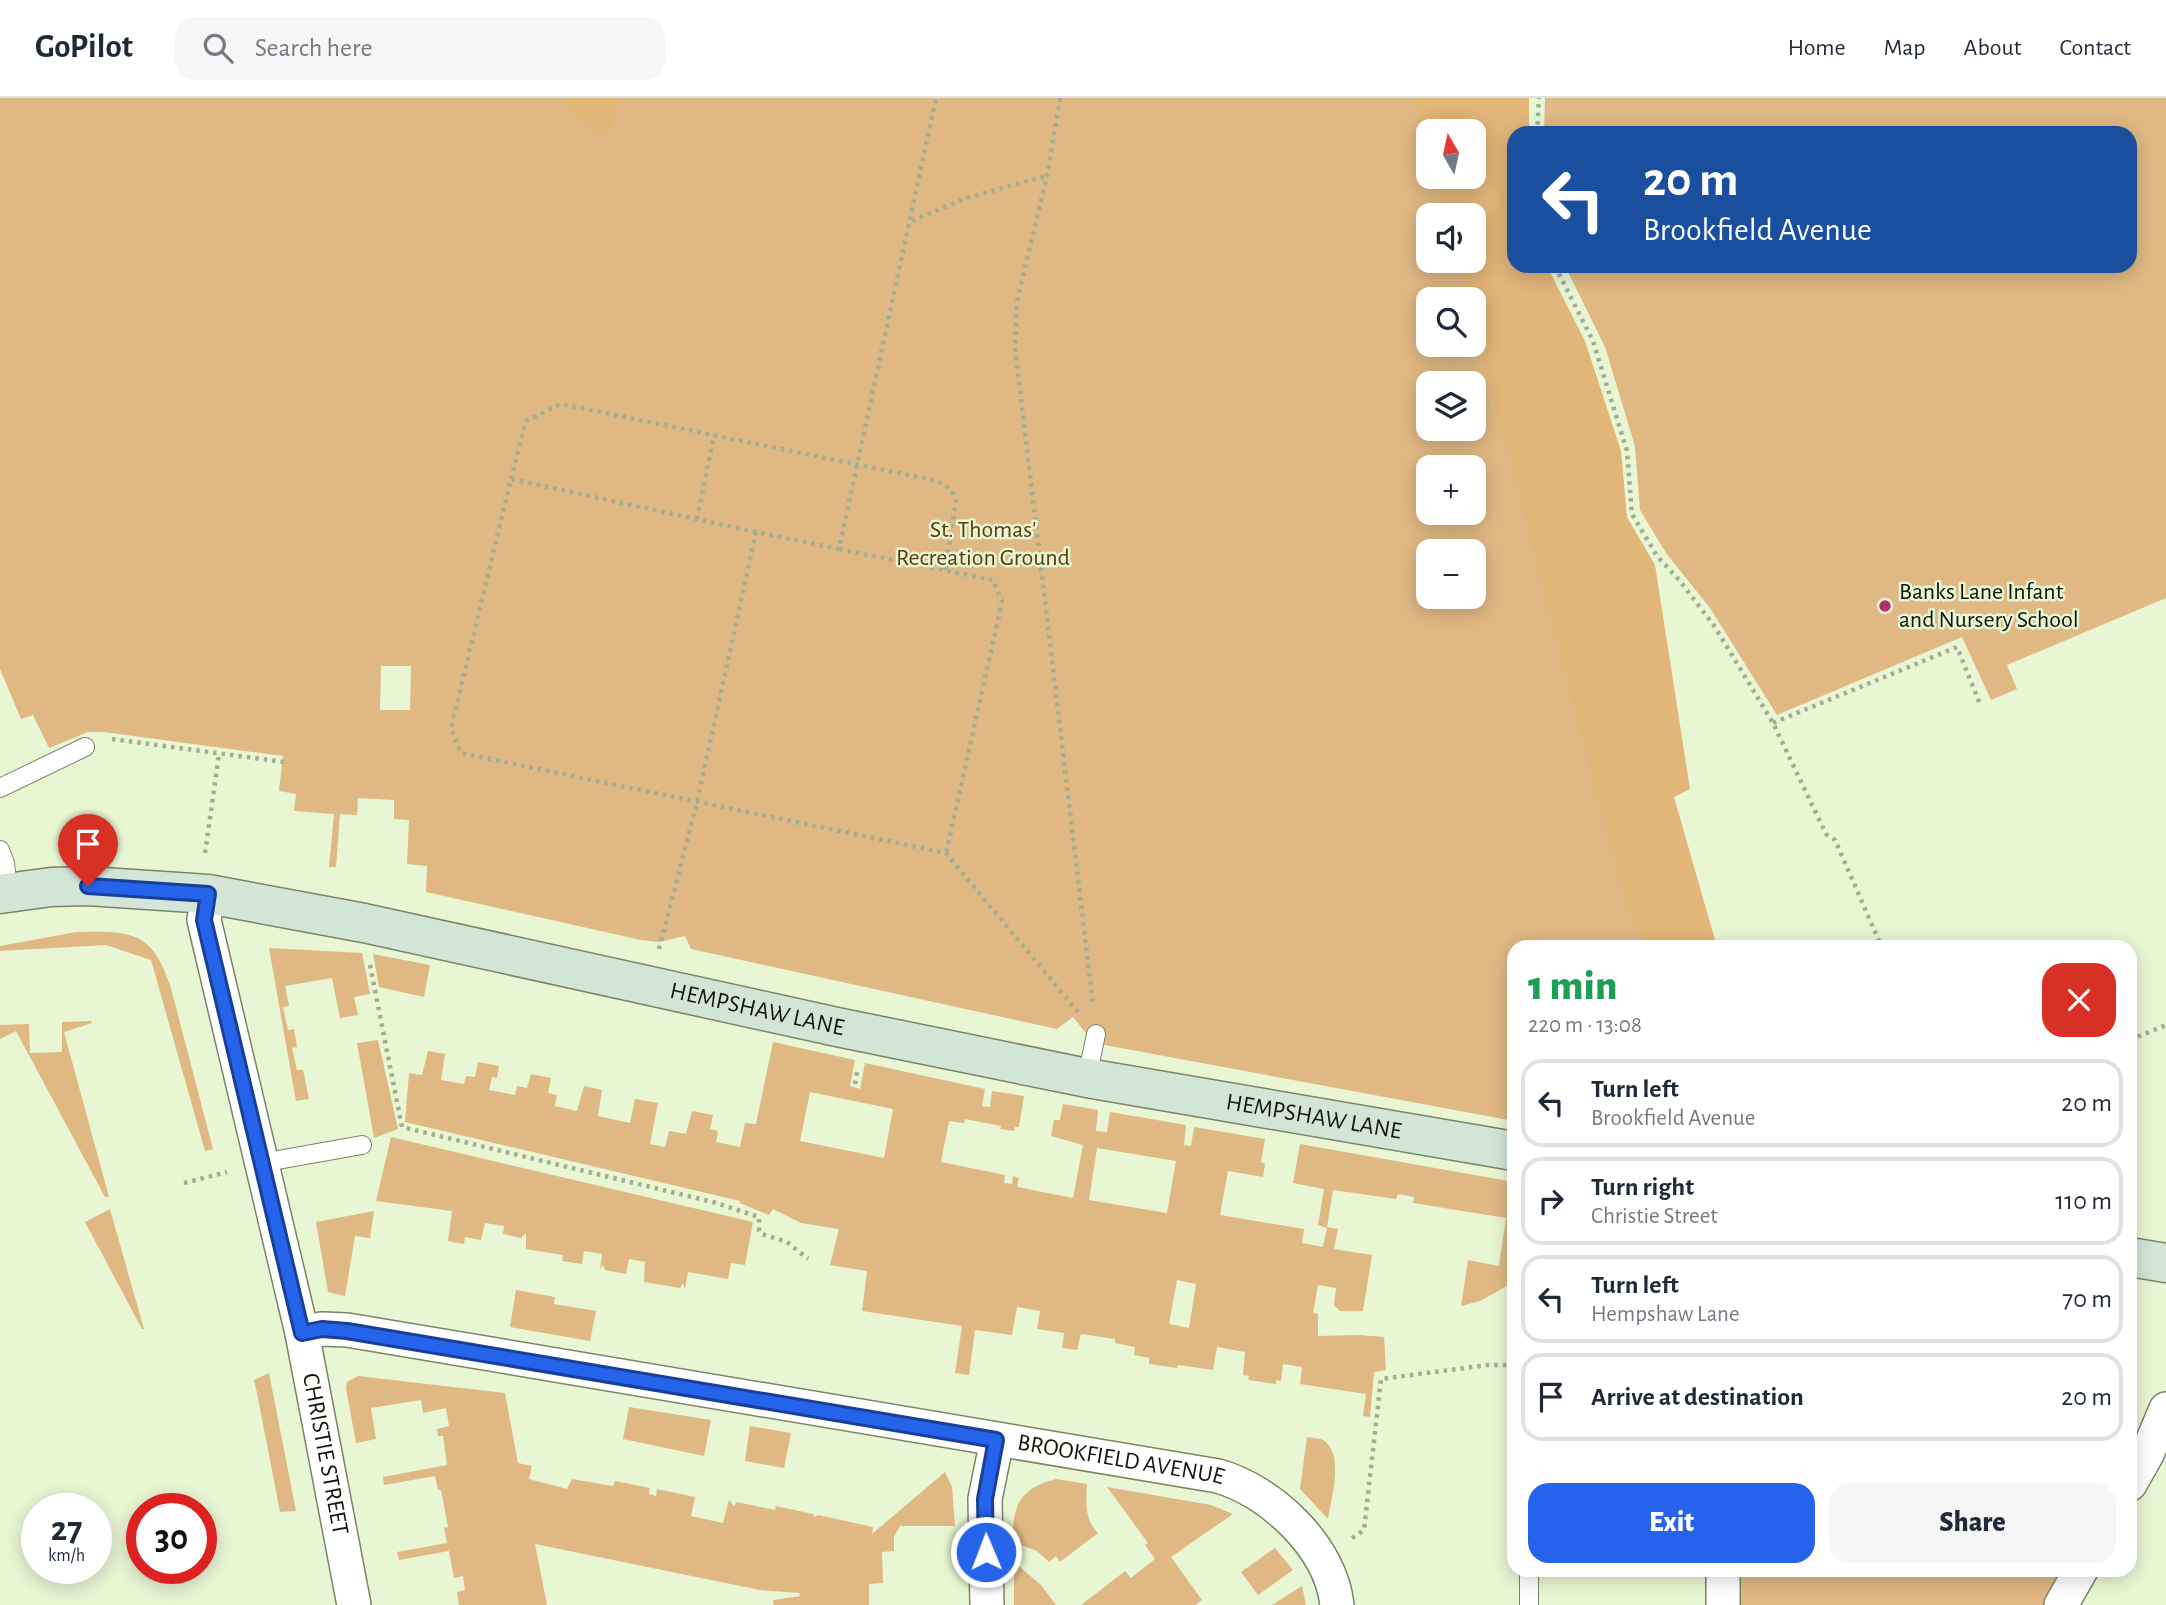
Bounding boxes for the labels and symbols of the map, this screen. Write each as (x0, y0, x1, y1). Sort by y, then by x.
north arrow (1416, 119, 1486, 189)
park label: St. Thomas' Recreation Ground (896, 518, 1070, 570)
place label: Banks Lane Infant and Nursery School (1899, 580, 2079, 632)
marker: Banks Lane Infant and Nursery School (1877, 598, 1893, 614)
pin (58, 814, 118, 886)
street label: HEMPSHAW LANE (668, 979, 847, 1040)
street label: HEMPSHAW LANE (1224, 1090, 1404, 1144)
street label: CHRISTIE STREET (298, 1371, 352, 1537)
street label: BROOKFIELD AVENUE (1016, 1431, 1227, 1489)
speed limit sign: 30 (126, 1493, 217, 1584)
position arrow (949, 1515, 1023, 1589)

